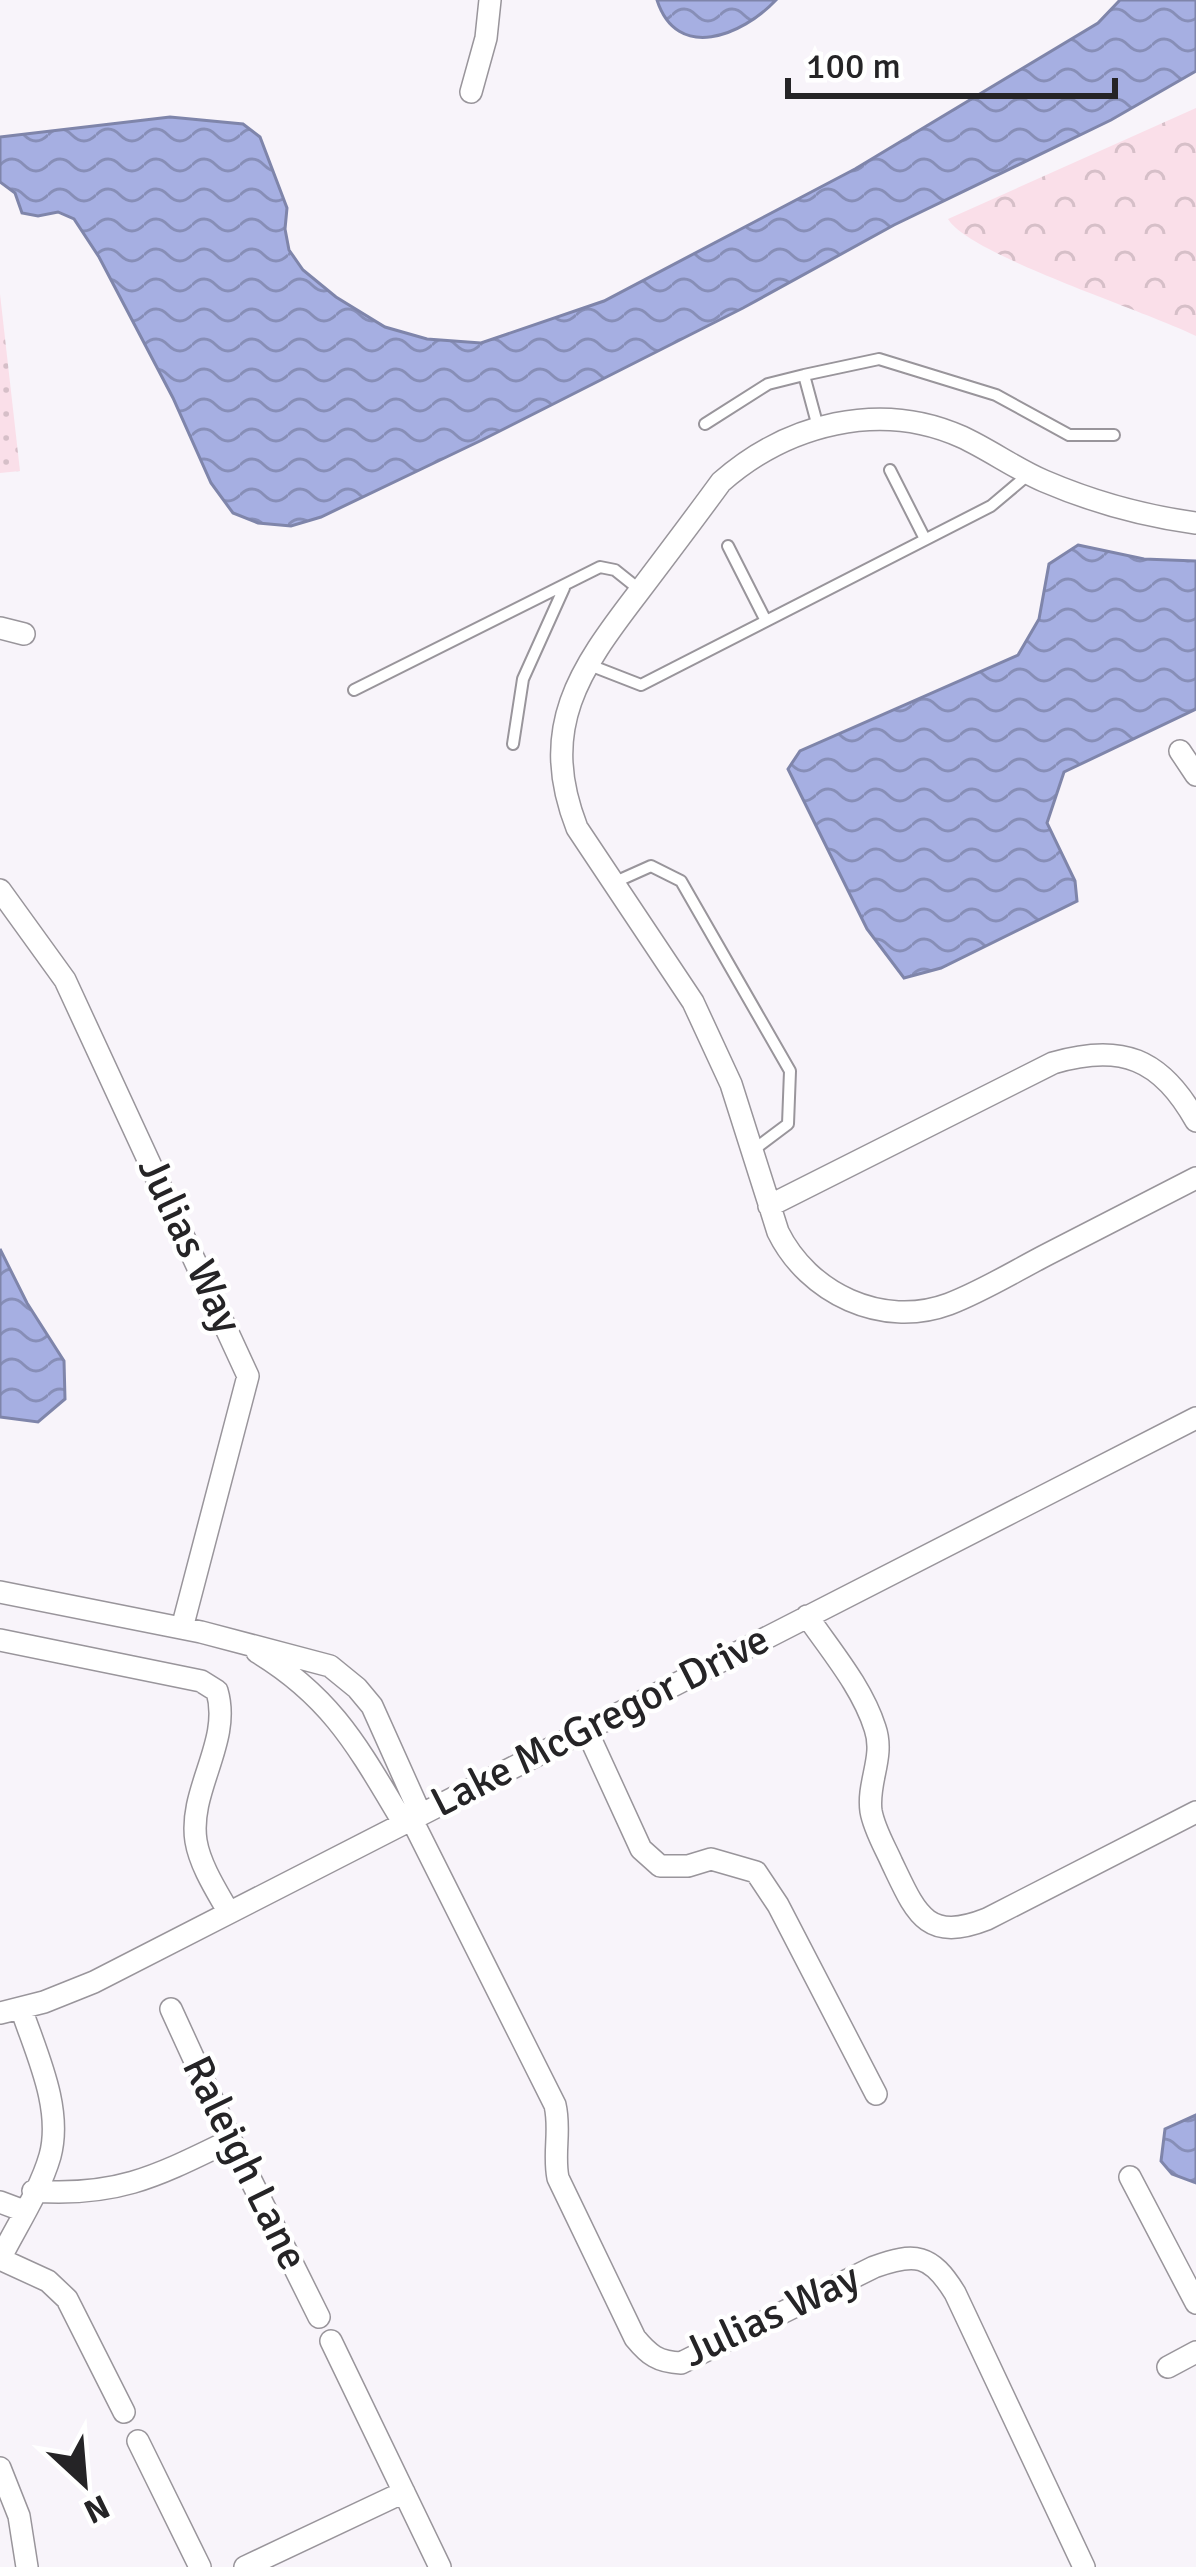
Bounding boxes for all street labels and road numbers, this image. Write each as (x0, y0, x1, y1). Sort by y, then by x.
street label: Julias Way (127, 1149, 253, 1342)
street label: Lake McGregor Drive (423, 1614, 777, 1828)
street label: Raleigh Lane (171, 2048, 319, 2278)
street label: Julias Way (675, 2252, 868, 2378)

